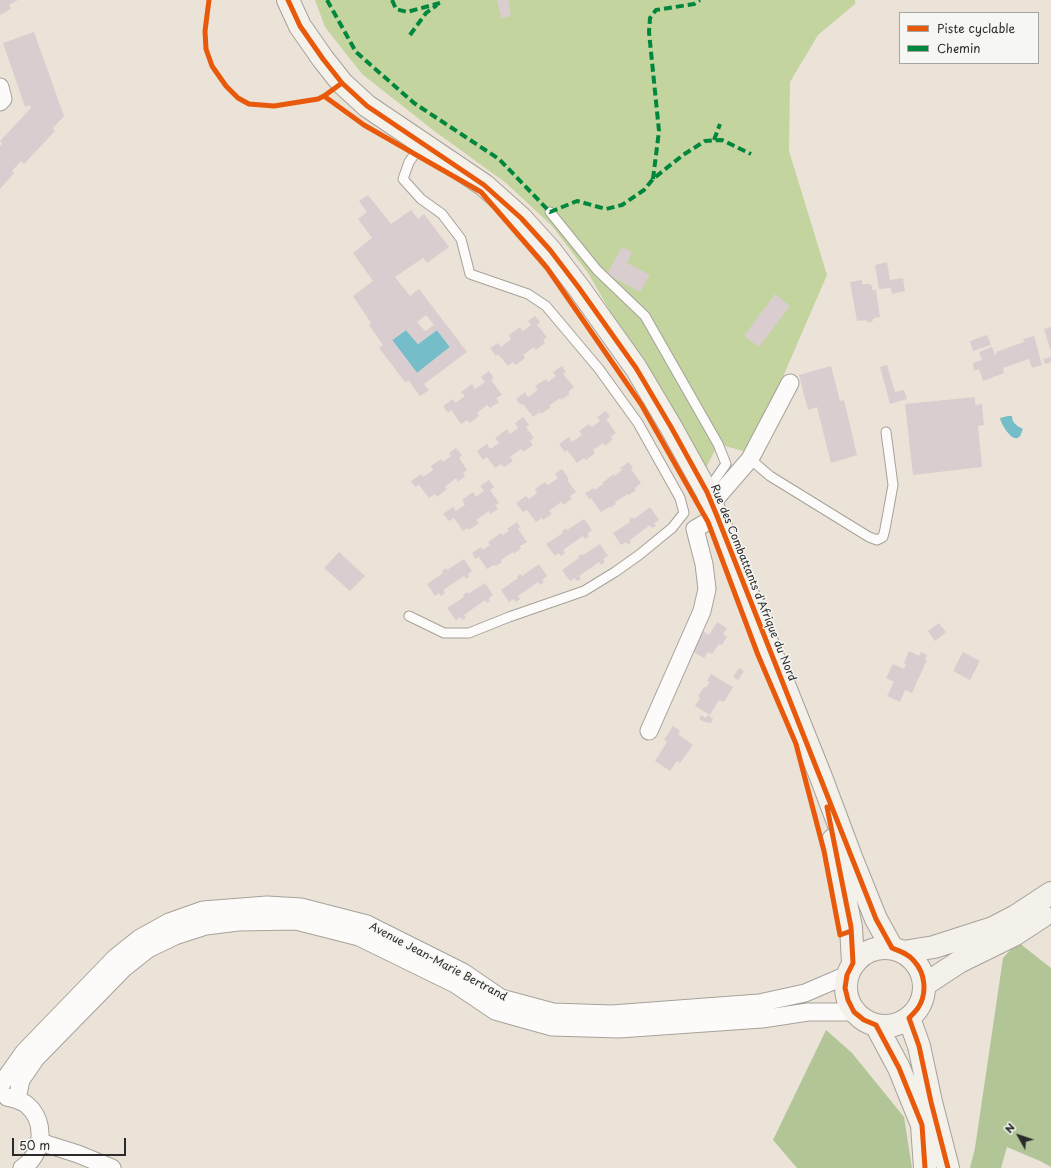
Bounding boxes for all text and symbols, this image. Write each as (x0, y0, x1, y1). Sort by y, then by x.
legend (899, 12, 1039, 64)
text: Piste cyclable (937, 19, 1015, 37)
text: Chemin (937, 39, 981, 57)
street label: Rue des Combattants d'Afrique du Nord (707, 483, 799, 683)
street label: Avenue Jean-Marie Bertrand (367, 920, 509, 1004)
north arrow (999, 1116, 1039, 1156)
text: N (1000, 1119, 1019, 1137)
scale bar (14, 1130, 128, 1156)
text: 50 m (19, 1136, 50, 1154)

